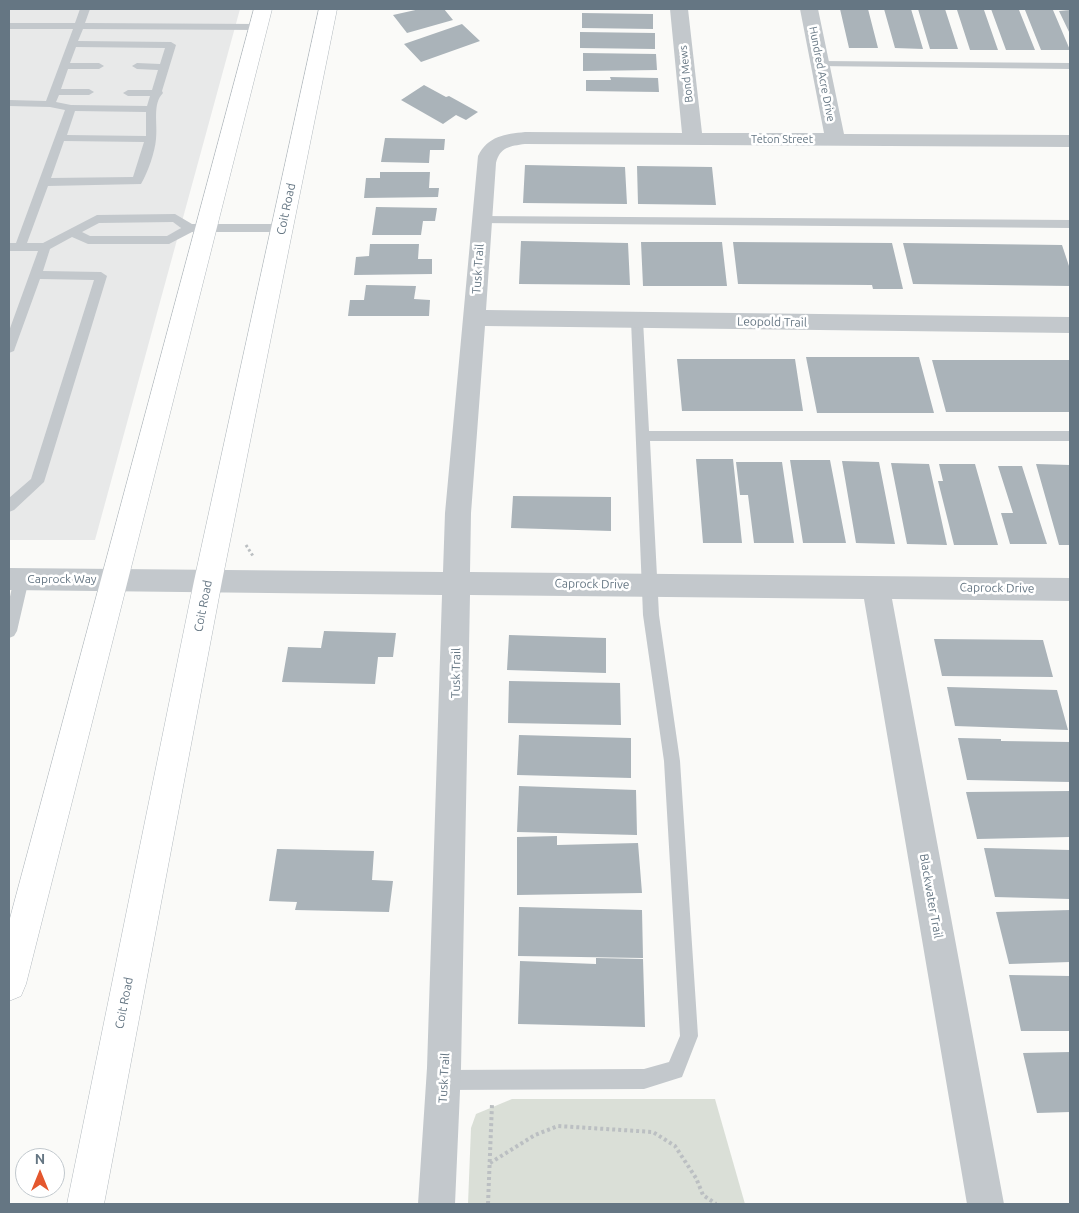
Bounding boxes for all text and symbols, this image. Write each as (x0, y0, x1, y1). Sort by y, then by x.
street label: Hundred Acre Drive (806, 25, 838, 123)
street label: Bond Mews (676, 45, 696, 103)
street label: Teton Street (751, 132, 813, 146)
street label: Coit Road (274, 182, 298, 236)
street label: Tusk Trail (469, 243, 487, 295)
street label: Leopold Trail (737, 314, 807, 330)
street label: Caprock Way (27, 572, 97, 586)
street label: Caprock Drive (554, 576, 630, 592)
street label: Coit Road (191, 579, 215, 633)
street label: Caprock Drive (959, 580, 1035, 596)
street label: Tusk Trail (448, 648, 464, 698)
street label: Blackwater Trail (916, 853, 946, 939)
street label: Coit Road (112, 976, 136, 1030)
street label: Tusk Trail (435, 1053, 453, 1103)
north arrow (15, 1148, 65, 1198)
text: N (35, 1151, 45, 1167)

